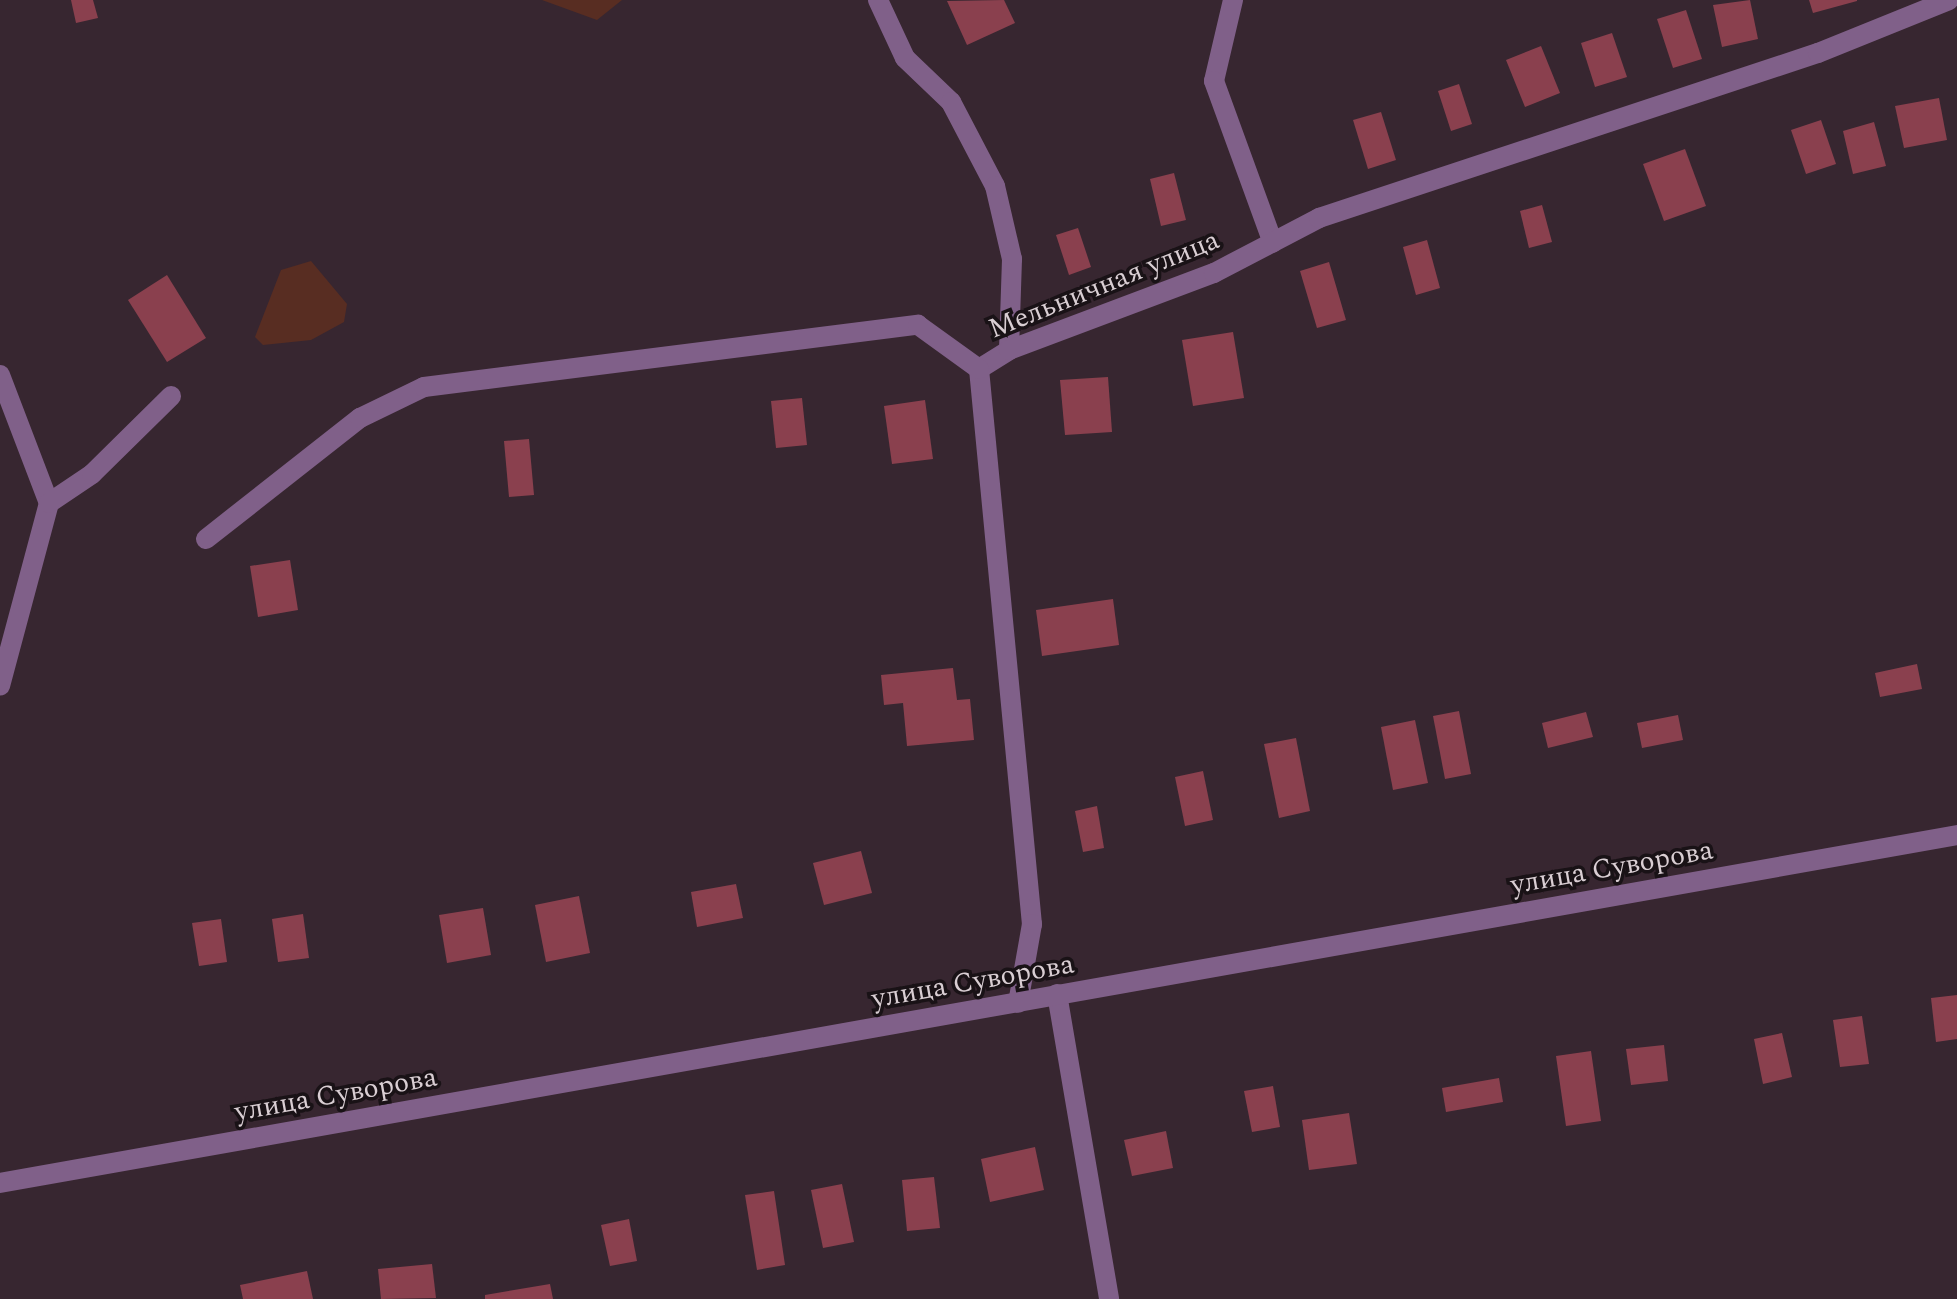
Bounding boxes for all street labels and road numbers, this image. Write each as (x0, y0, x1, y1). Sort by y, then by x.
street label: Мельничная улица (984, 223, 1224, 347)
street label: улица Суворова (1508, 834, 1716, 902)
street label: улица Суворова (869, 948, 1077, 1016)
street label: улица Суворова (232, 1061, 440, 1129)

